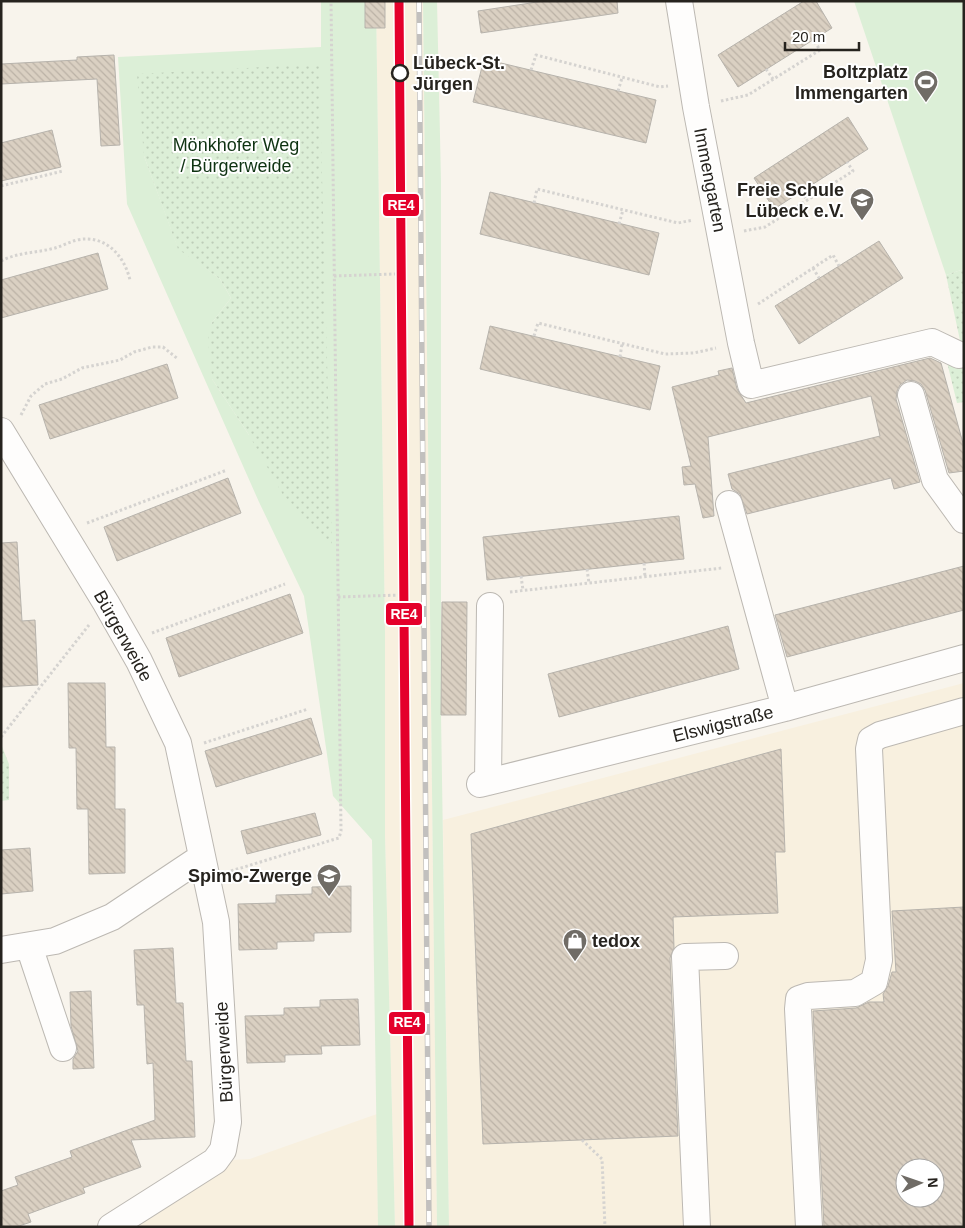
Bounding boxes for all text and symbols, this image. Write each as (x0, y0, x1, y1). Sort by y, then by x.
scale bar (785, 20, 859, 52)
text: 20 m (792, 28, 825, 45)
place label: Lübeck-St. Jürgen (413, 53, 505, 94)
place label: Boltzplatz Immengarten (795, 62, 908, 103)
marker: Lübeck-St. Jürgen (391, 64, 409, 82)
sports icon: Boltzplatz Immengarten (913, 69, 939, 103)
street label: Immengarten (690, 126, 730, 234)
park label: Mönkhofer Weg / Bürgerweide (173, 135, 299, 176)
place label: Freie Schule Lübeck e.V. (737, 180, 844, 221)
school or university icon: Freie Schule Lübeck e.V. (849, 187, 875, 221)
line badge: RE4 (382, 193, 420, 217)
text: RE4 (387, 197, 415, 213)
street label: Bürgerweide (90, 587, 156, 685)
line badge: RE4 (385, 602, 423, 626)
text: RE4 (390, 606, 418, 622)
street label: Elswigstraße (671, 702, 775, 746)
school or university icon: Spimo-Zwerge (316, 863, 342, 897)
place label: Spimo-Zwerge (188, 866, 312, 886)
shop icon: tedox (562, 928, 588, 962)
place label: tedox (592, 931, 640, 951)
street label: Bürgerweide (211, 1001, 237, 1103)
line badge: RE4 (388, 1011, 426, 1035)
text: RE4 (393, 1014, 421, 1030)
north arrow (895, 1158, 945, 1208)
text: N (925, 1177, 941, 1188)

